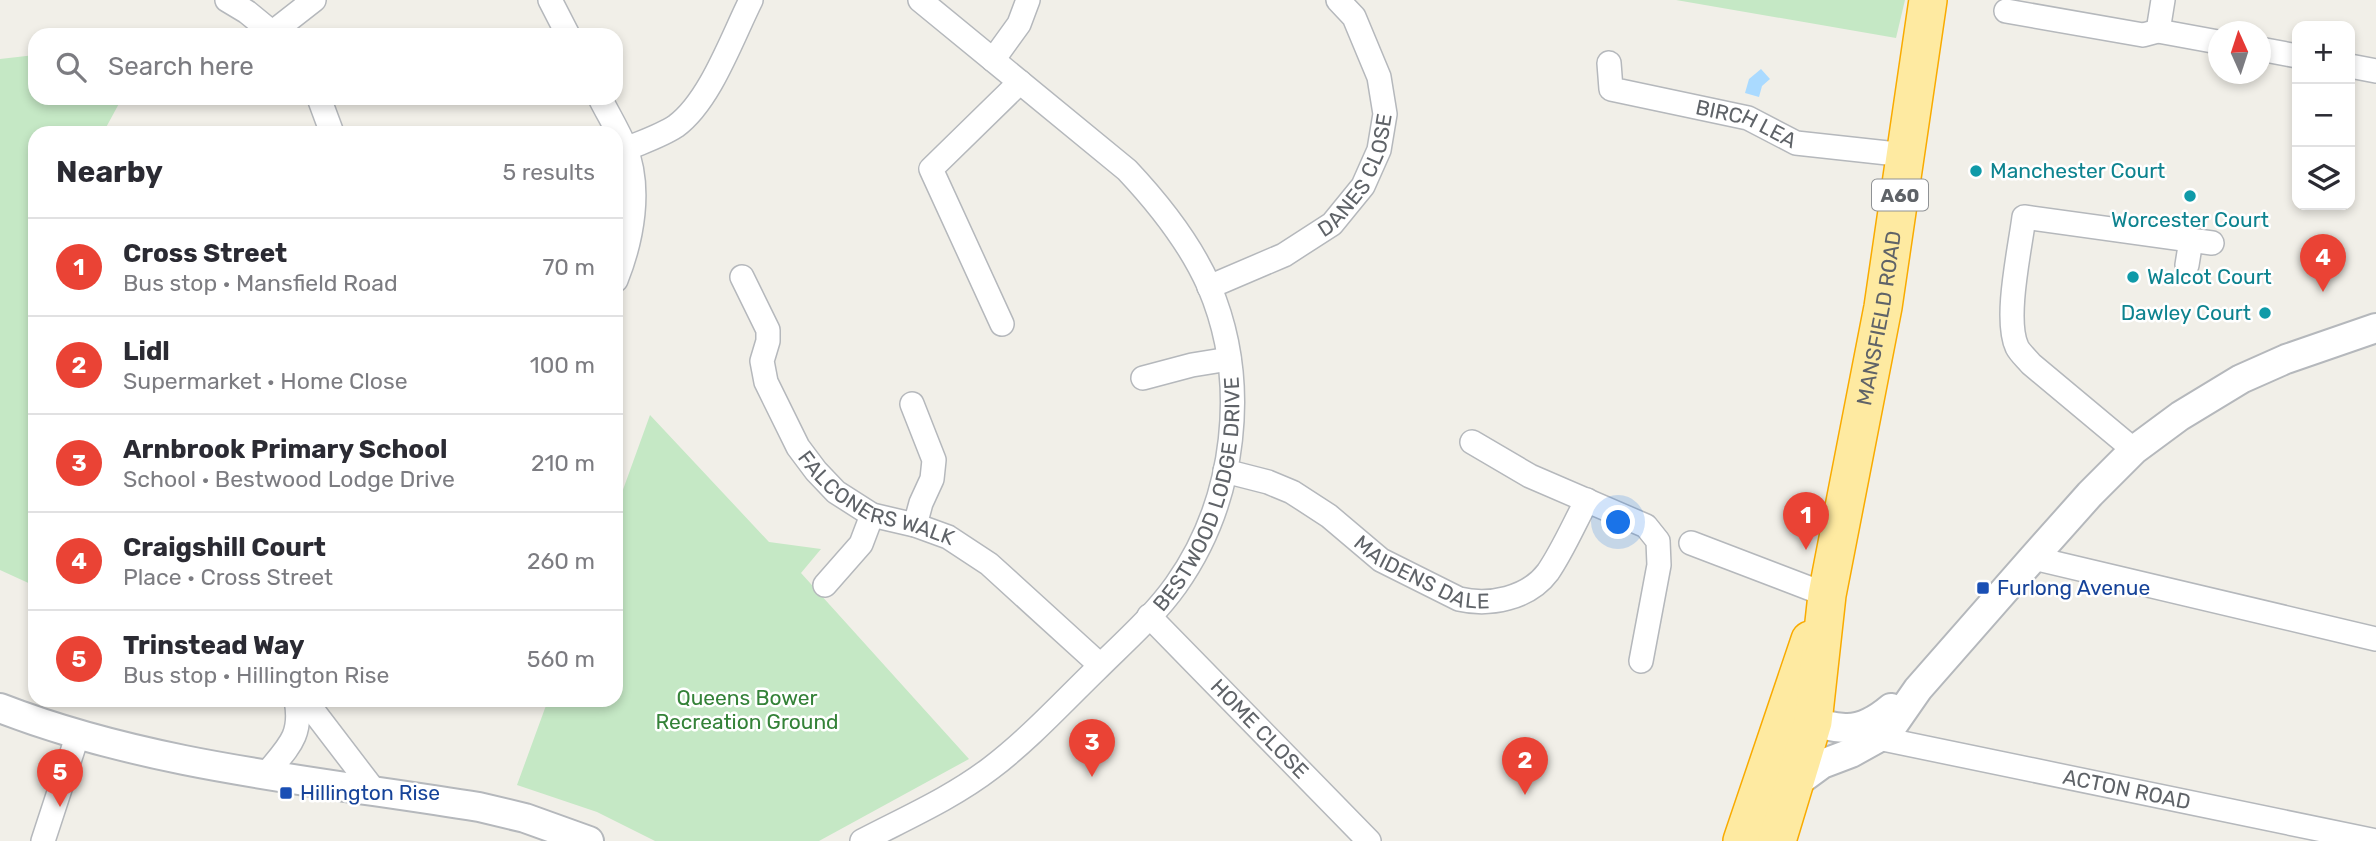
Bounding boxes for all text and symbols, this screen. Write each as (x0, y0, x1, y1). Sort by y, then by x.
north arrow (2208, 21, 2271, 84)
map controls (2292, 21, 2355, 210)
button: + (2292, 21, 2355, 84)
search box (28, 28, 623, 105)
icon: search (52, 48, 90, 86)
text: Search here (108, 51, 254, 82)
button: − (2292, 84, 2355, 147)
street label: BIRCH LEA (1693, 94, 1801, 153)
street label: DANES CLOSE (1313, 112, 1397, 242)
button: layers (2292, 147, 2355, 210)
text: Nearby (56, 154, 163, 190)
text: 5 results (502, 158, 595, 186)
place label: Manchester Court (1990, 158, 2165, 183)
marker: Manchester Court (1968, 163, 1984, 179)
road number: A60 (1872, 180, 1928, 210)
marker: Worcester Court (2182, 188, 2198, 204)
place label: Worcester Court (2111, 207, 2269, 232)
street label: MANSFIELD ROAD (1851, 229, 1906, 407)
pin: 4 (2300, 234, 2346, 292)
text: Cross Street (123, 238, 287, 269)
text: 1 (73, 253, 85, 281)
text: 70 m (543, 253, 595, 281)
place label: Walcot Court (2147, 264, 2272, 289)
text: Bus stop · Mansfield Road (123, 269, 398, 297)
marker: Walcot Court (2125, 269, 2141, 285)
place label: Dawley Court (2121, 300, 2251, 325)
marker: Dawley Court (2257, 305, 2273, 321)
text: Lidl (123, 336, 170, 367)
text: 2 (72, 351, 86, 379)
text: 100 m (530, 351, 595, 379)
text: Supermarket · Home Close (123, 367, 408, 395)
street label: BESTWOOD LODGE DRIVE (1148, 376, 1244, 616)
text: Arnbrook Primary School (123, 434, 448, 465)
street label: FALCONERS WALK (793, 445, 958, 550)
text: 3 (71, 449, 87, 477)
text: 210 m (531, 449, 595, 477)
text: School · Bestwood Lodge Drive (123, 465, 455, 493)
pin: 1 (1783, 492, 1829, 550)
your location (1601, 505, 1635, 539)
street label: MAIDENS DALE (1349, 530, 1490, 614)
text: Craigshill Court (123, 532, 326, 563)
text: 4 (71, 547, 87, 575)
text: 260 m (527, 547, 595, 575)
text: Place · Cross Street (123, 563, 333, 591)
place label: Furlong Avenue (1997, 575, 2150, 600)
marker: Furlong Avenue (1975, 580, 1991, 596)
text: Trinstead Way (123, 630, 304, 661)
text: 5 (72, 645, 86, 673)
text: 560 m (527, 645, 595, 673)
text: Bus stop · Hillington Rise (123, 661, 389, 689)
street label: HOME CLOSE (1206, 674, 1314, 784)
park label: Queens Bower Recreation Ground (655, 685, 839, 734)
pin: 3 (1069, 719, 1115, 777)
pin: 2 (1502, 737, 1548, 795)
pin: 5 (37, 749, 83, 807)
street label: ACTON ROAD (2061, 764, 2193, 814)
place label: Hillington Rise (300, 780, 440, 805)
marker: Hillington Rise (278, 785, 294, 801)

